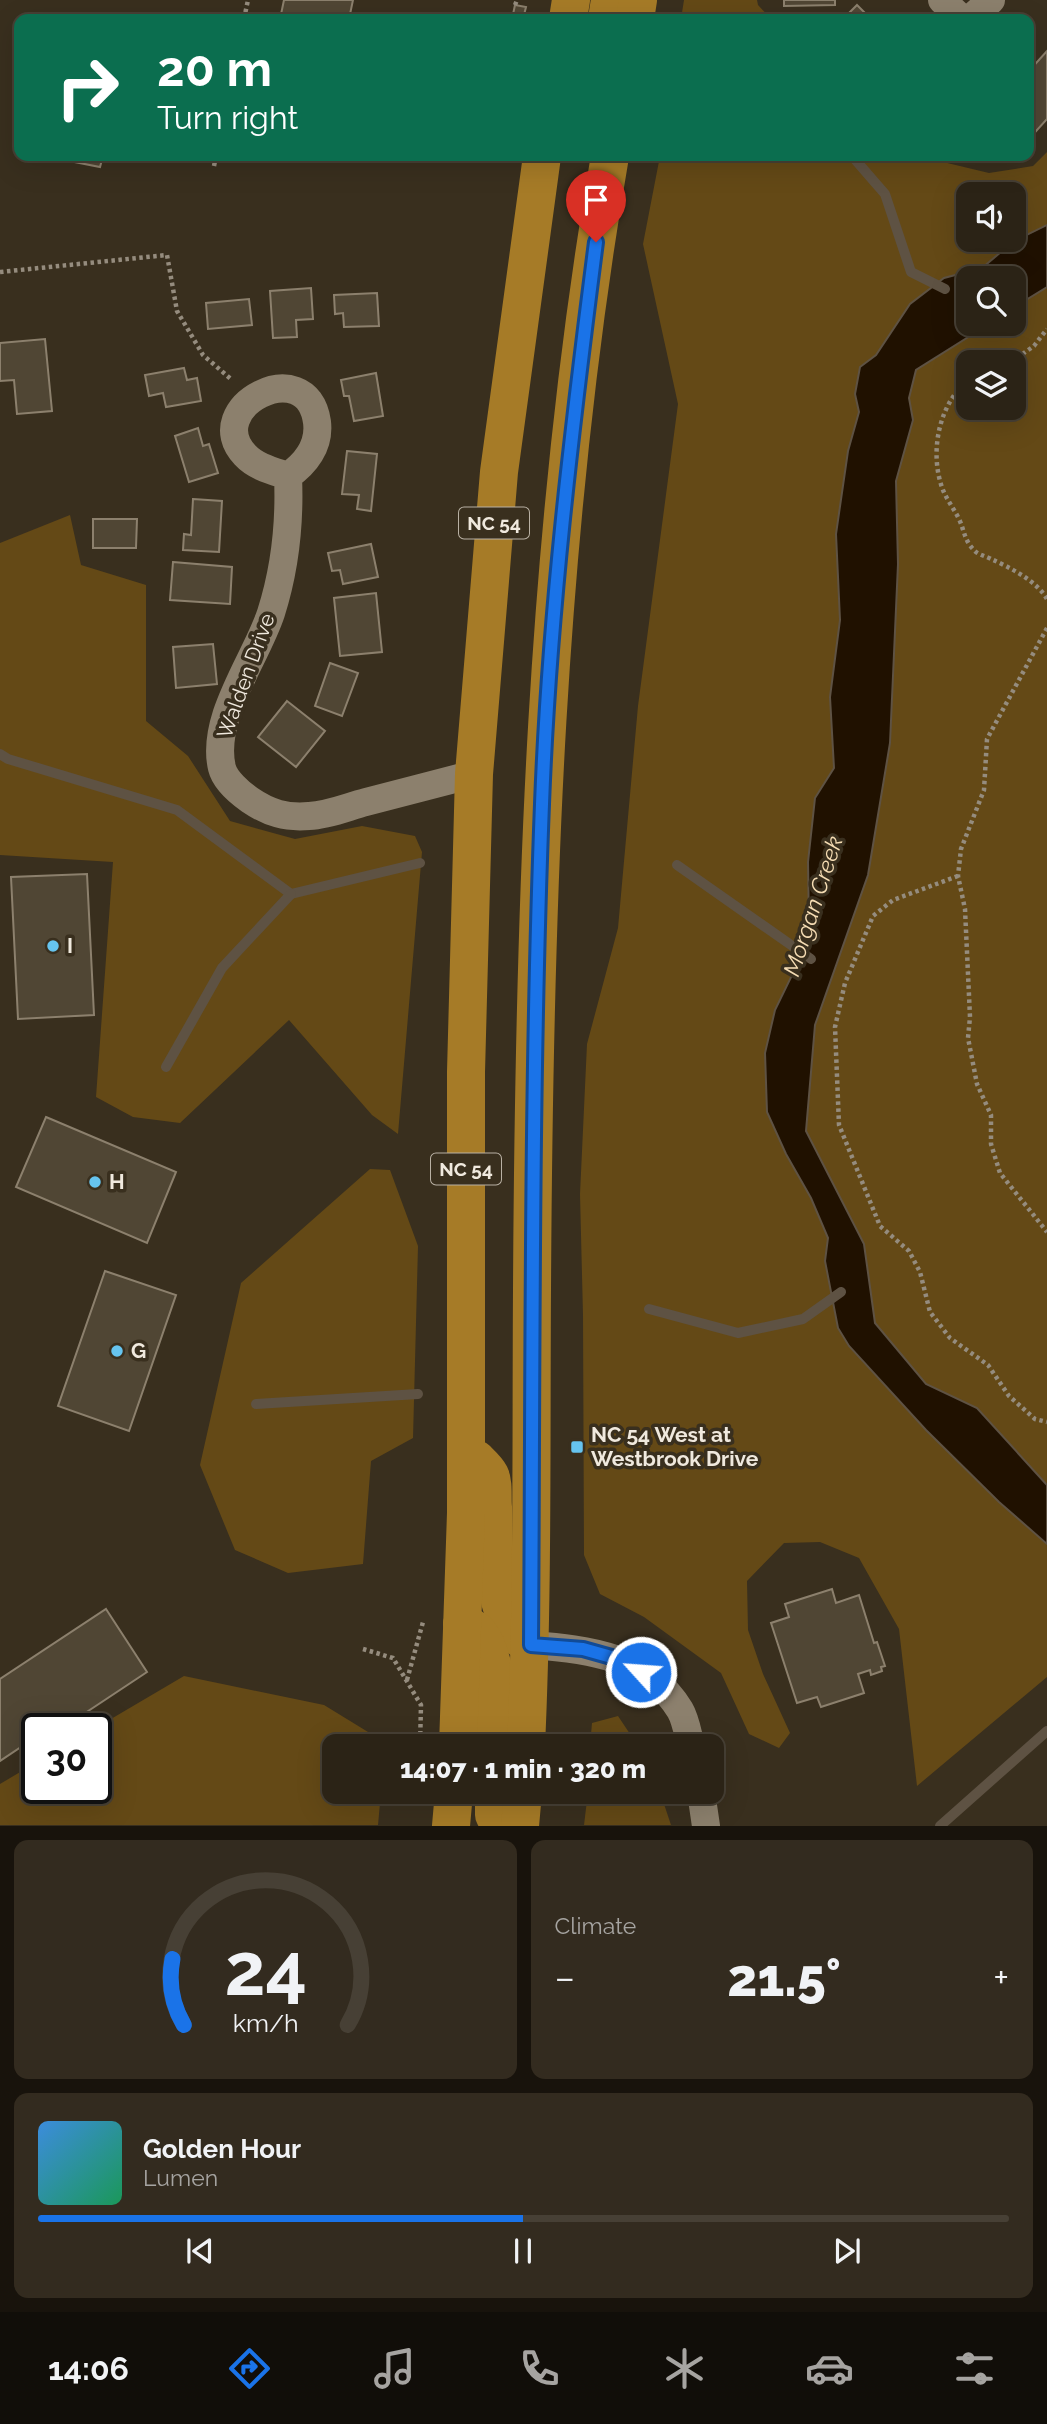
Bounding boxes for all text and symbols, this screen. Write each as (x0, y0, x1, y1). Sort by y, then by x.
text: 20 m (157, 40, 272, 97)
icon: right (42, 42, 133, 133)
text: Turn right (157, 99, 298, 136)
pin (566, 170, 626, 242)
icon: arrive (577, 181, 615, 219)
map controls (956, 182, 1026, 420)
button: sound (956, 182, 1026, 252)
button: search (956, 266, 1026, 336)
button: layers (956, 350, 1026, 420)
road number: NC 54 (459, 508, 529, 538)
street label: Walden Drive (211, 610, 280, 742)
water label: Morgan Creek (777, 833, 848, 979)
place label: I (67, 933, 73, 958)
marker: I (45, 938, 61, 954)
road number: NC 54 (431, 1154, 501, 1184)
place label: H (109, 1169, 125, 1194)
marker: H (87, 1174, 103, 1190)
place label: G (131, 1338, 146, 1363)
marker: G (109, 1343, 125, 1359)
place label: NC 54 West at Westbrook Drive (591, 1422, 759, 1471)
marker: NC 54 West at Westbrook Drive (569, 1439, 585, 1455)
position arrow (604, 1635, 678, 1709)
speed limit sign: 30 (21, 1713, 112, 1804)
text: 14:07 · 1 min · 320 m (400, 1754, 646, 1784)
text: Climate (555, 1912, 636, 1939)
text: 24 (224, 1928, 307, 2013)
text: 21.5° (727, 1947, 841, 2008)
text: − (555, 1955, 575, 2000)
text: + (993, 1955, 1009, 2000)
text: km/h (232, 2008, 298, 2038)
text: Golden Hour (143, 2134, 301, 2164)
text: Lumen (143, 2164, 218, 2191)
icon: previous (181, 2232, 219, 2270)
icon: pause (504, 2232, 542, 2270)
icon: next (828, 2232, 866, 2270)
icon: directions (225, 2344, 274, 2393)
icon: music (370, 2344, 419, 2393)
icon: phone (515, 2344, 564, 2393)
icon: climate (660, 2344, 709, 2393)
icon: car (805, 2344, 854, 2393)
icon: filters (950, 2344, 999, 2393)
text: 14:06 (48, 2350, 129, 2387)

